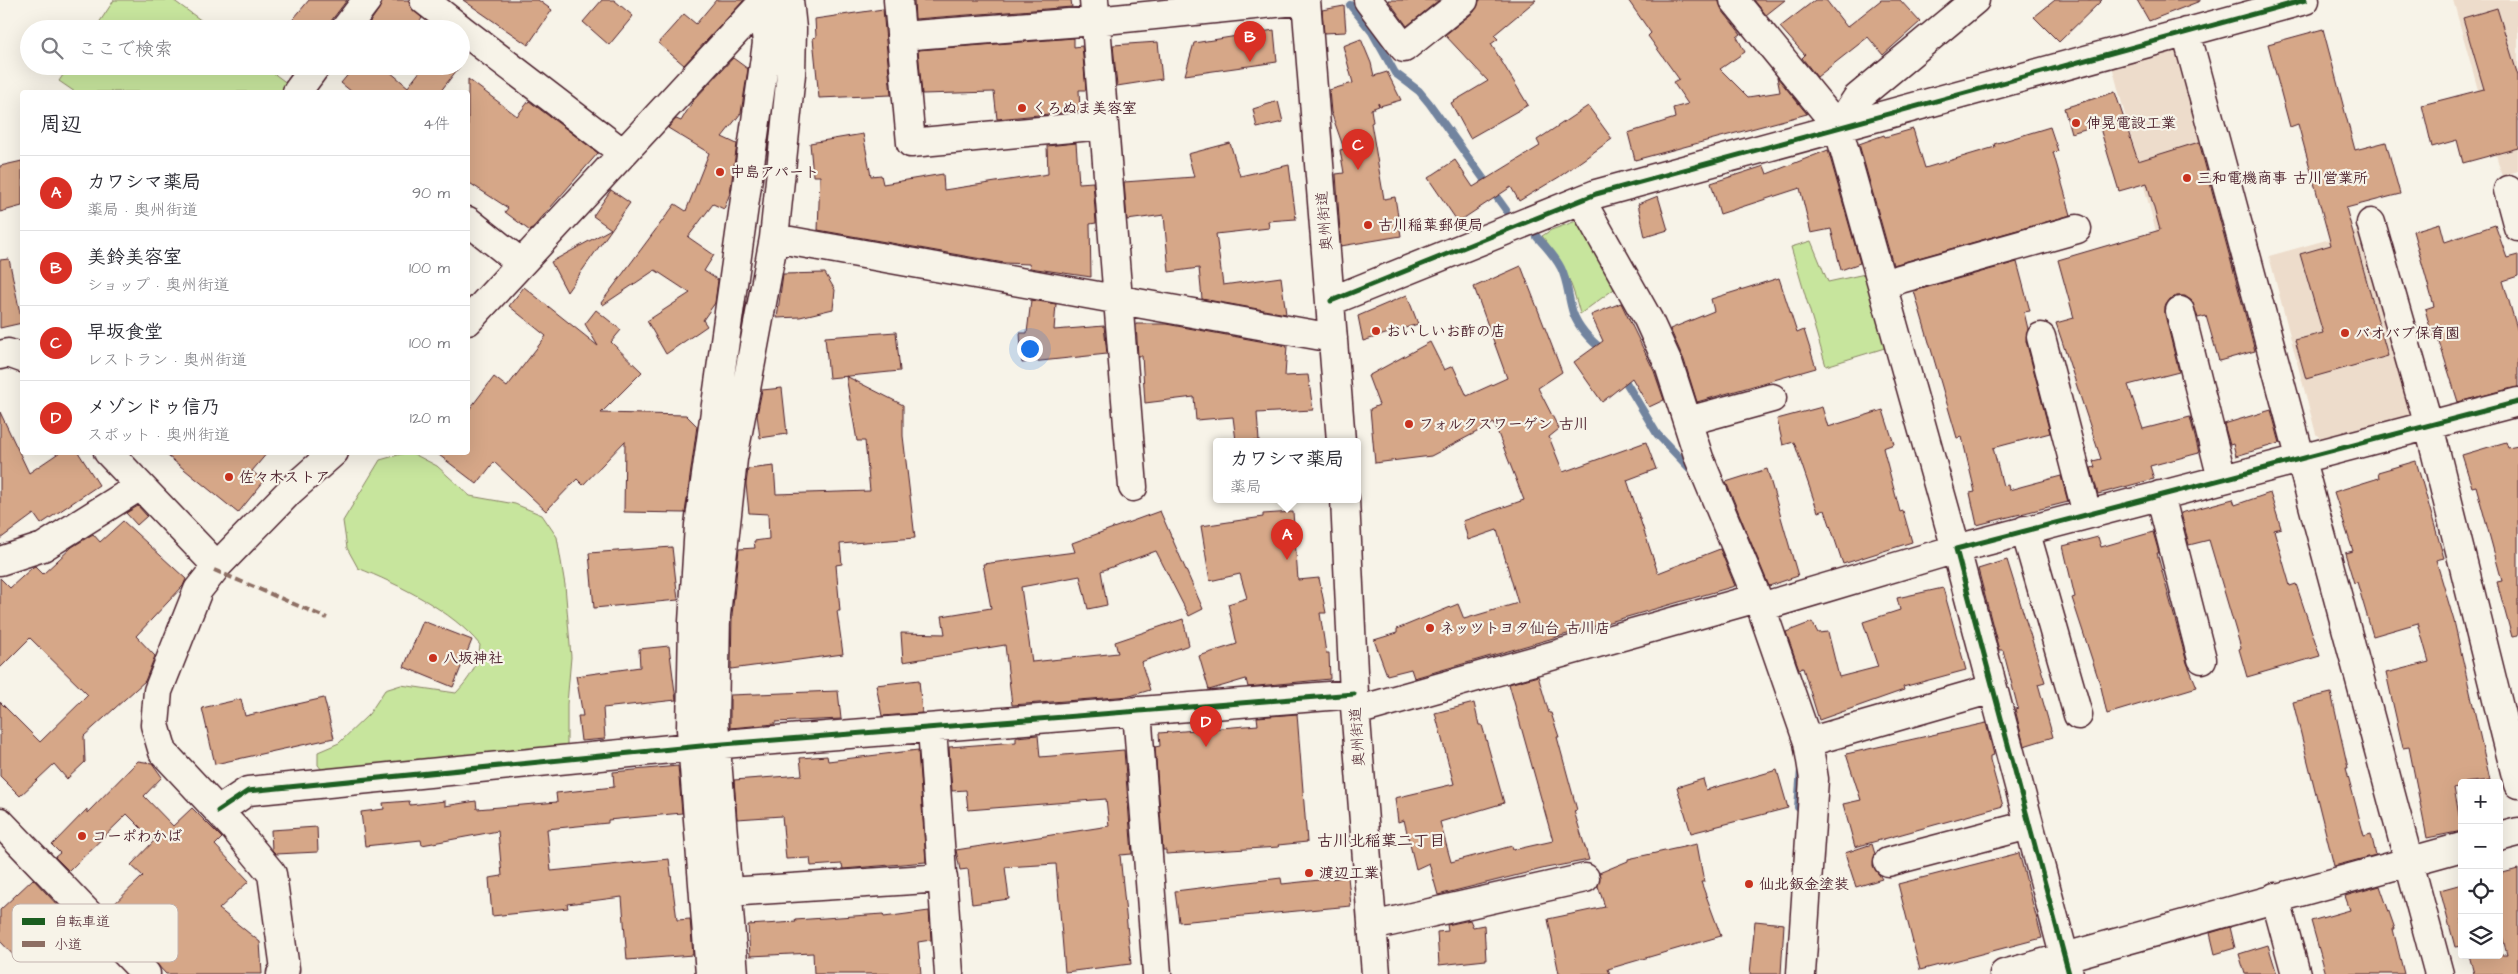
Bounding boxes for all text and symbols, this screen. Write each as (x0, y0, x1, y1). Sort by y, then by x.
search box (20, 20, 470, 75)
pin: B (1234, 21, 1266, 62)
icon: search (38, 34, 66, 62)
text: ここで検索 (78, 36, 173, 63)
place label: くろぬま美容室 (1032, 98, 1137, 119)
marker: くろぬま美容室 (1016, 102, 1028, 114)
text: 周辺 (40, 110, 82, 139)
text: 4件 (423, 113, 450, 135)
place label: 伸晃電設工業 (2086, 113, 2176, 134)
marker: 伸晃電設工業 (2070, 117, 2082, 129)
pin: C (1342, 129, 1374, 170)
place label: 中島アパート (730, 162, 819, 183)
marker: 中島アパート (714, 166, 726, 178)
place label: 三和電機商事 古川営業所 (2197, 168, 2368, 189)
text: カワシマ薬局 (87, 169, 201, 196)
marker: 三和電機商事 古川営業所 (2181, 172, 2193, 184)
text: A (51, 182, 61, 204)
text: 90 m (412, 182, 450, 204)
street label: 奥州街道 (1311, 190, 1338, 252)
text: 薬局 · 奥州街道 (87, 199, 198, 221)
place label: 古川稲葉郵便局 (1378, 215, 1483, 236)
marker: 古川稲葉郵便局 (1362, 219, 1374, 231)
text: 美鈴美容室 (87, 244, 182, 271)
text: B (50, 257, 62, 279)
text: 100 m (409, 257, 450, 279)
text: ショップ · 奥州街道 (87, 274, 229, 296)
text: 早坂食堂 (87, 319, 163, 346)
place label: おいしいお酢の店 (1386, 321, 1506, 342)
place label: バオバブ保育園 (2355, 323, 2460, 344)
marker: おいしいお酢の店 (1370, 325, 1382, 337)
marker: バオバブ保育園 (2339, 327, 2351, 339)
text: C (50, 332, 62, 354)
text: 100 m (409, 332, 450, 354)
your location (1017, 336, 1043, 362)
text: レストラン · 奥州街道 (87, 349, 247, 371)
text: メゾンドゥ信乃 (87, 394, 220, 421)
text: D (51, 407, 61, 429)
text: 120 m (410, 407, 450, 429)
place label: フォルクスワーゲン 古川 (1419, 414, 1589, 435)
marker: フォルクスワーゲン 古川 (1403, 418, 1415, 430)
text: スポット · 奥州街道 (87, 424, 230, 446)
popup (1213, 438, 1361, 503)
text: カワシマ薬局 (1230, 446, 1344, 473)
place label: 佐々木ストア (239, 467, 330, 488)
marker: 佐々木ストア (223, 471, 235, 483)
text: 薬局 (1230, 476, 1262, 498)
pin: A (1271, 519, 1303, 560)
place label: ネッツトヨタ仙台 古川店 (1440, 618, 1610, 639)
marker: ネッツトヨタ仙台 古川店 (1424, 622, 1436, 634)
place label: 八坂神社 (443, 648, 503, 669)
marker: 八坂神社 (427, 652, 439, 664)
pin: D (1190, 706, 1222, 747)
street label: 奥州街道 (1345, 706, 1370, 768)
map controls (2458, 779, 2503, 959)
button: + (2458, 779, 2503, 824)
button: − (2458, 824, 2503, 869)
place label: コーポわかば (92, 826, 182, 847)
marker: コーポわかば (76, 830, 88, 842)
district label: 古川北稲葉二丁目 (1317, 830, 1445, 852)
place label: 渡辺工業 (1319, 863, 1379, 884)
marker: 渡辺工業 (1303, 867, 1315, 879)
button: locate (2458, 869, 2503, 914)
place label: 仙北鈑金塗装 (1759, 874, 1849, 895)
marker: 仙北鈑金塗装 (1743, 878, 1755, 890)
legend (12, 904, 178, 962)
text: 自転車道 (54, 912, 110, 932)
button: layers (2458, 914, 2503, 959)
text: 小道 (54, 935, 82, 955)

